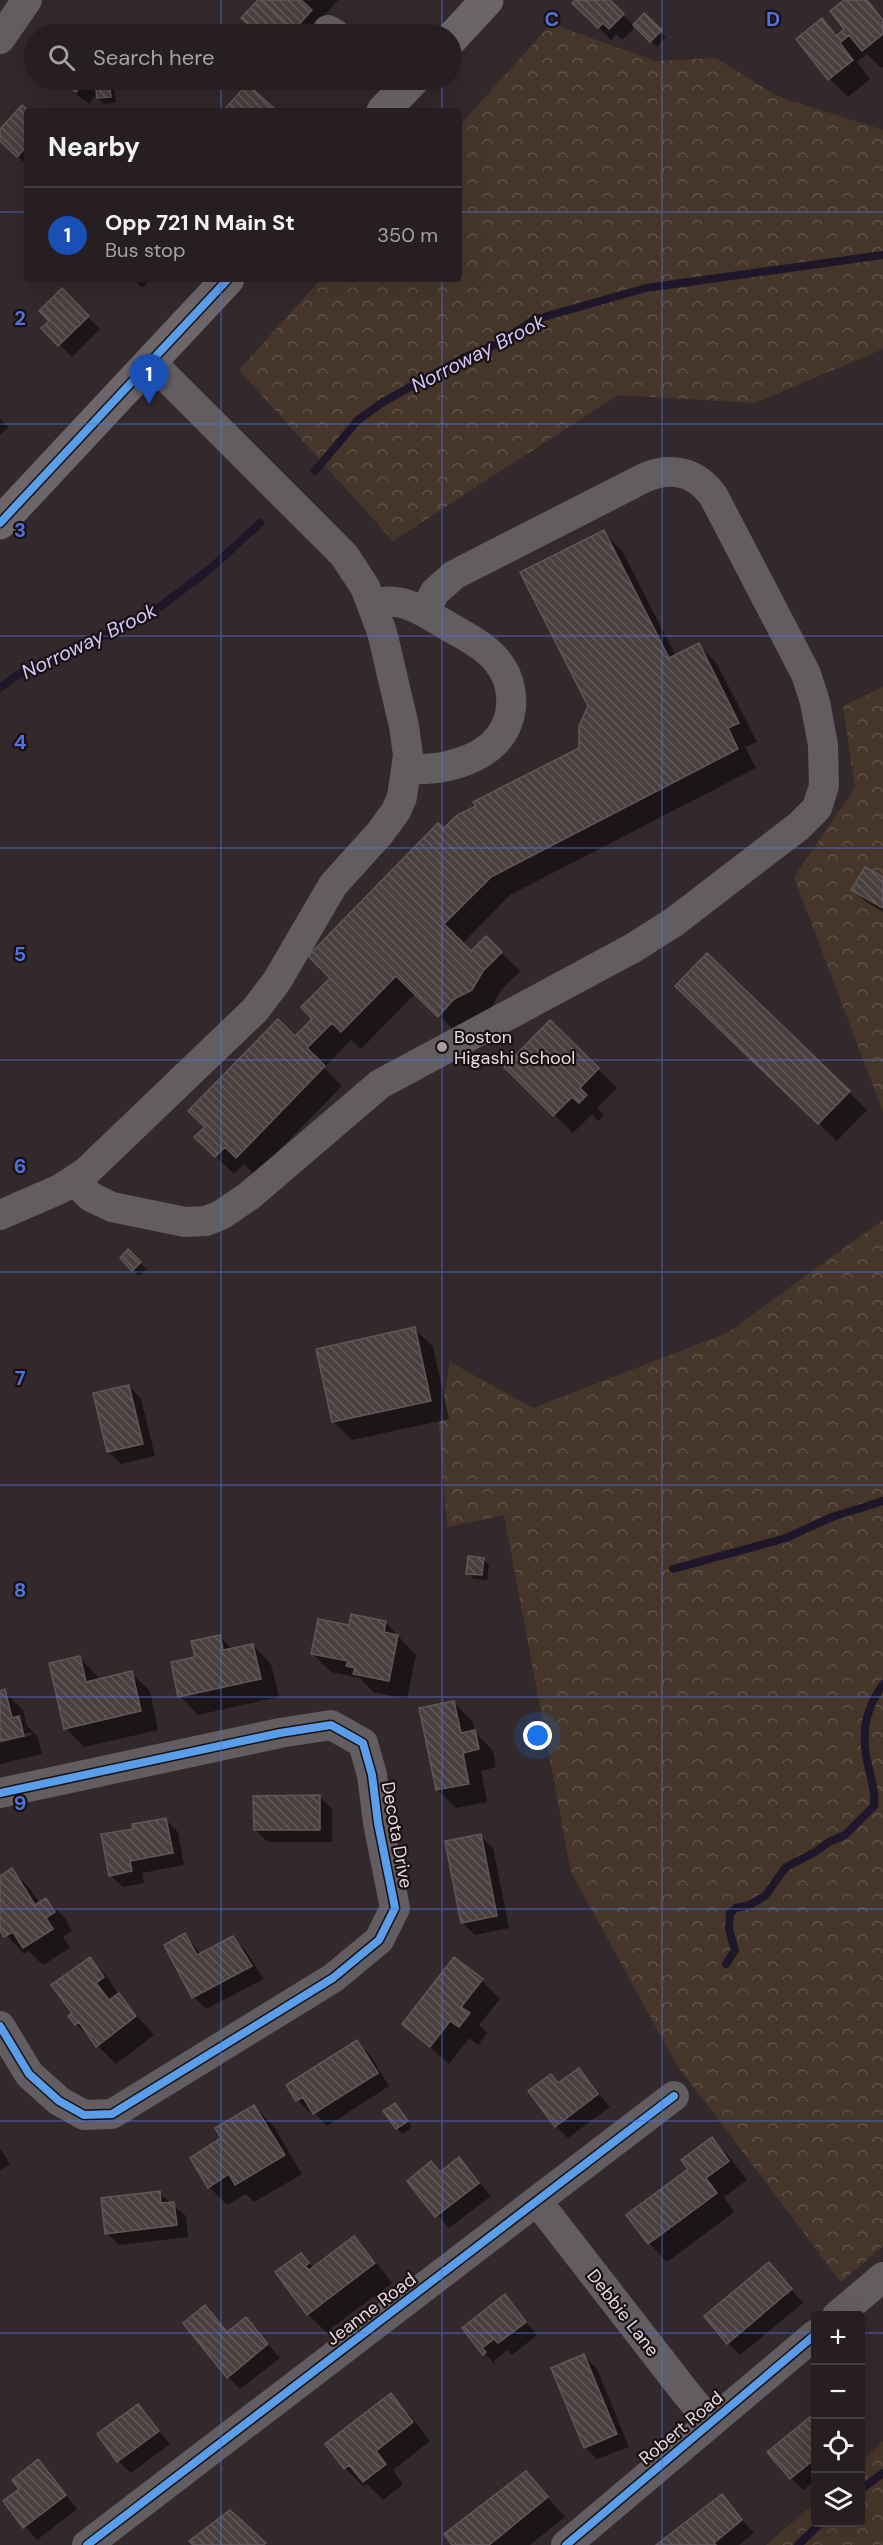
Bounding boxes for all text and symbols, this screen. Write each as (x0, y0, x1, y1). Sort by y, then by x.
text: C (545, 6, 559, 32)
text: D (766, 6, 780, 32)
search box (24, 24, 462, 90)
icon: search (45, 41, 78, 74)
text: Search here (93, 43, 214, 72)
text: Nearby (48, 130, 140, 164)
text: Opp 721 N Main St (105, 208, 295, 237)
text: 1 (64, 222, 71, 248)
text: 350 m (377, 222, 438, 248)
text: Bus stop (105, 237, 185, 263)
text: 2 (14, 305, 26, 331)
water label: Norroway Brook (406, 308, 550, 398)
pin: 1 (130, 354, 168, 404)
text: 3 (14, 517, 26, 543)
water label: Norroway Brook (17, 597, 162, 685)
text: 4 (14, 729, 27, 755)
text: 5 (14, 941, 26, 967)
place label: Boston Higashi School (454, 1025, 575, 1070)
marker: Boston Higashi School (435, 1040, 449, 1054)
text: 6 (14, 1153, 26, 1179)
text: 7 (15, 1365, 26, 1391)
text: 8 (14, 1577, 26, 1603)
your location (523, 1721, 552, 1750)
street label: Decota Drive (376, 1780, 418, 1890)
text: 9 (14, 1790, 26, 1816)
street label: Debbie Lane (581, 2265, 665, 2361)
street label: Jeanne Road (321, 2267, 421, 2351)
map controls (811, 2311, 865, 2527)
button: + (811, 2311, 865, 2365)
button: − (811, 2365, 865, 2419)
street label: Robert Road (634, 2386, 728, 2470)
button: locate (811, 2419, 865, 2473)
button: layers (811, 2473, 865, 2527)

